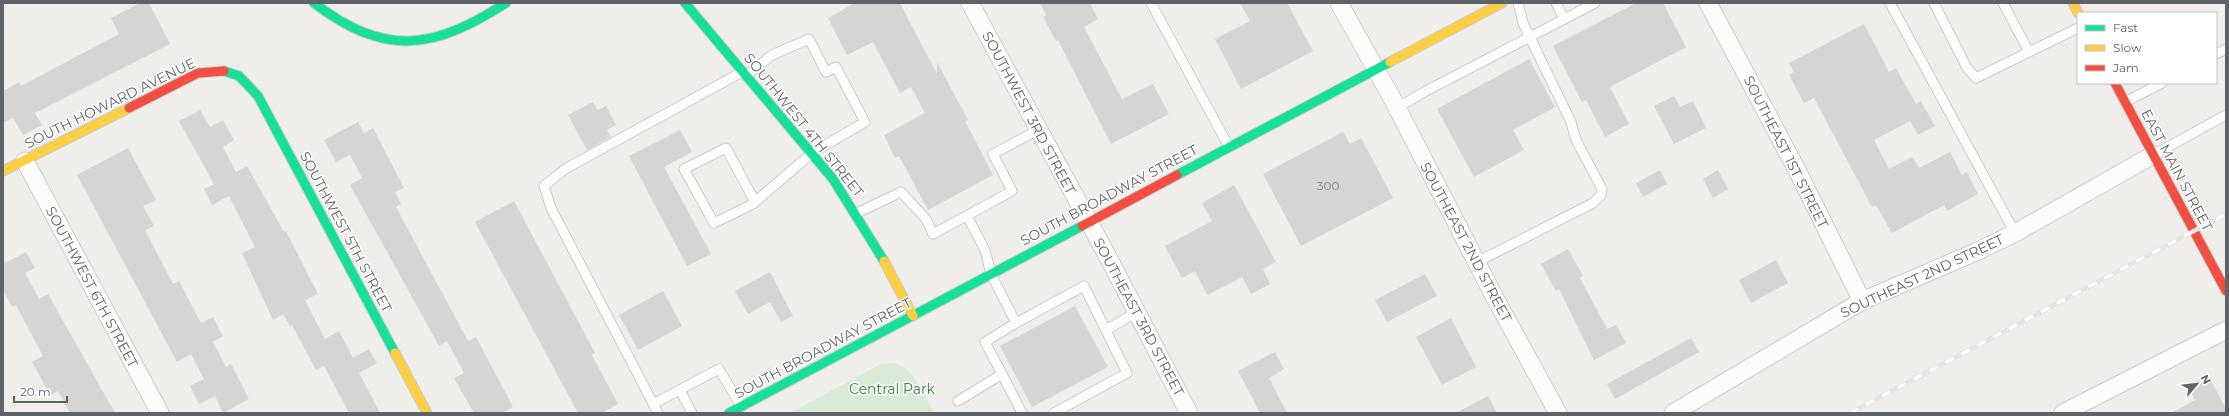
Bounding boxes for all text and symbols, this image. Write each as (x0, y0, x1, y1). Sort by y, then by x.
legend (2077, 12, 2217, 84)
text: Fast (2113, 20, 2138, 35)
street label: SOUTHWEST 3RD STREET (978, 28, 1080, 198)
text: Slow (2113, 40, 2142, 55)
street label: SOUTHWEST 4TH STREET (740, 49, 868, 201)
street label: SOUTH HOWARD AVENUE (22, 54, 198, 152)
text: Jam (2112, 60, 2139, 75)
street label: SOUTHEAST 1ST STREET (1740, 73, 1832, 231)
street label: EAST MAIN STREET (2137, 106, 2217, 234)
street label: SOUTH BROADWAY STREET (1017, 141, 1201, 249)
street label: SOUTHWEST 5TH STREET (296, 148, 396, 316)
street label: SOUTHEAST 2ND STREET (1416, 159, 1516, 325)
house number: 300 (1317, 178, 1339, 193)
street label: SOUTHWEST 6TH STREET (42, 203, 142, 371)
street label: SOUTHEAST 2ND STREET (1837, 230, 2007, 322)
street label: SOUTHEAST 3RD STREET (1090, 235, 1188, 399)
street label: SOUTH BROADWAY STREET (731, 294, 915, 402)
north arrow (2177, 364, 2217, 404)
text: N (2198, 372, 2214, 387)
scale bar (14, 378, 67, 404)
park label: Central Park (849, 380, 936, 398)
text: 20 m (20, 384, 51, 399)

